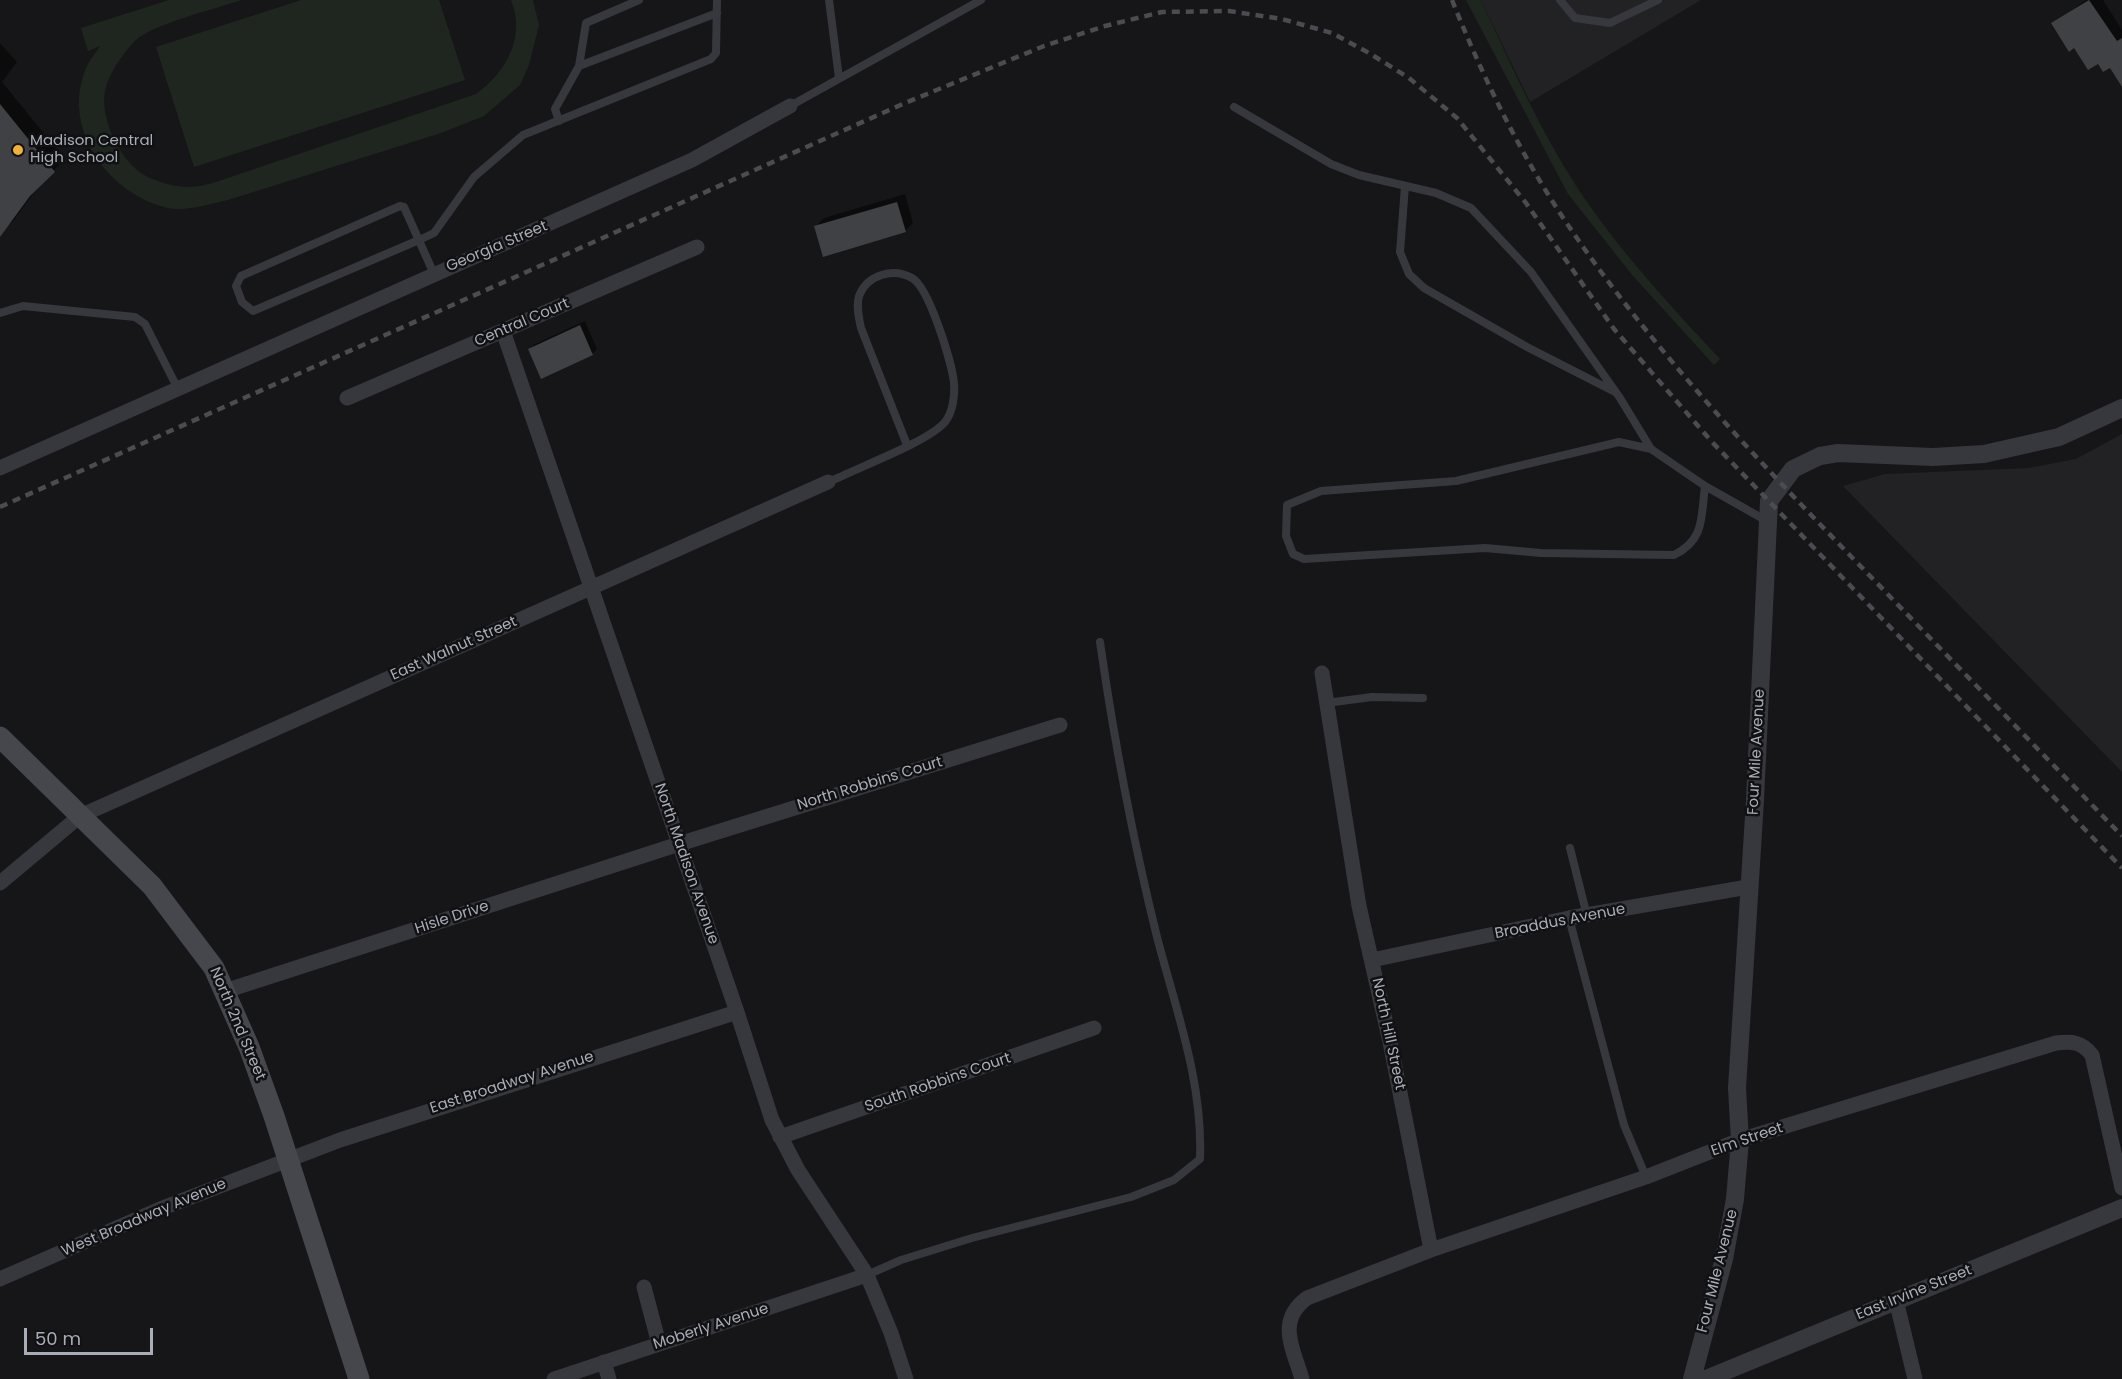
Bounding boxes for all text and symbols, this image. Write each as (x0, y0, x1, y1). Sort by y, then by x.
place label: Madison Central High School (30, 132, 153, 167)
marker: Madison Central High School (11, 143, 25, 157)
street label: Georgia Street (444, 218, 550, 276)
street label: Central Court (472, 295, 572, 351)
street label: East Walnut Street (388, 613, 520, 685)
street label: Four Mile Avenue (1745, 688, 1769, 816)
street label: North Robbins Court (795, 753, 945, 815)
street label: North Madison Avenue (650, 781, 722, 947)
street label: Hisle Drive (413, 898, 491, 938)
street label: Broaddus Avenue (1493, 901, 1627, 943)
street label: North 2nd Street (205, 965, 269, 1083)
street label: North Hill Street (1367, 976, 1409, 1092)
street label: East Broadway Avenue (428, 1048, 596, 1118)
street label: South Robbins Court (863, 1050, 1013, 1116)
street label: Elm Street (1709, 1119, 1785, 1161)
street label: West Broadway Avenue (59, 1175, 229, 1261)
street label: Four Mile Avenue (1694, 1208, 1742, 1334)
street label: East Irvine Street (1853, 1262, 1975, 1324)
street label: Moberly Avenue (651, 1300, 771, 1354)
scale bar (27, 1316, 156, 1354)
text: 50 m (35, 1326, 81, 1351)

